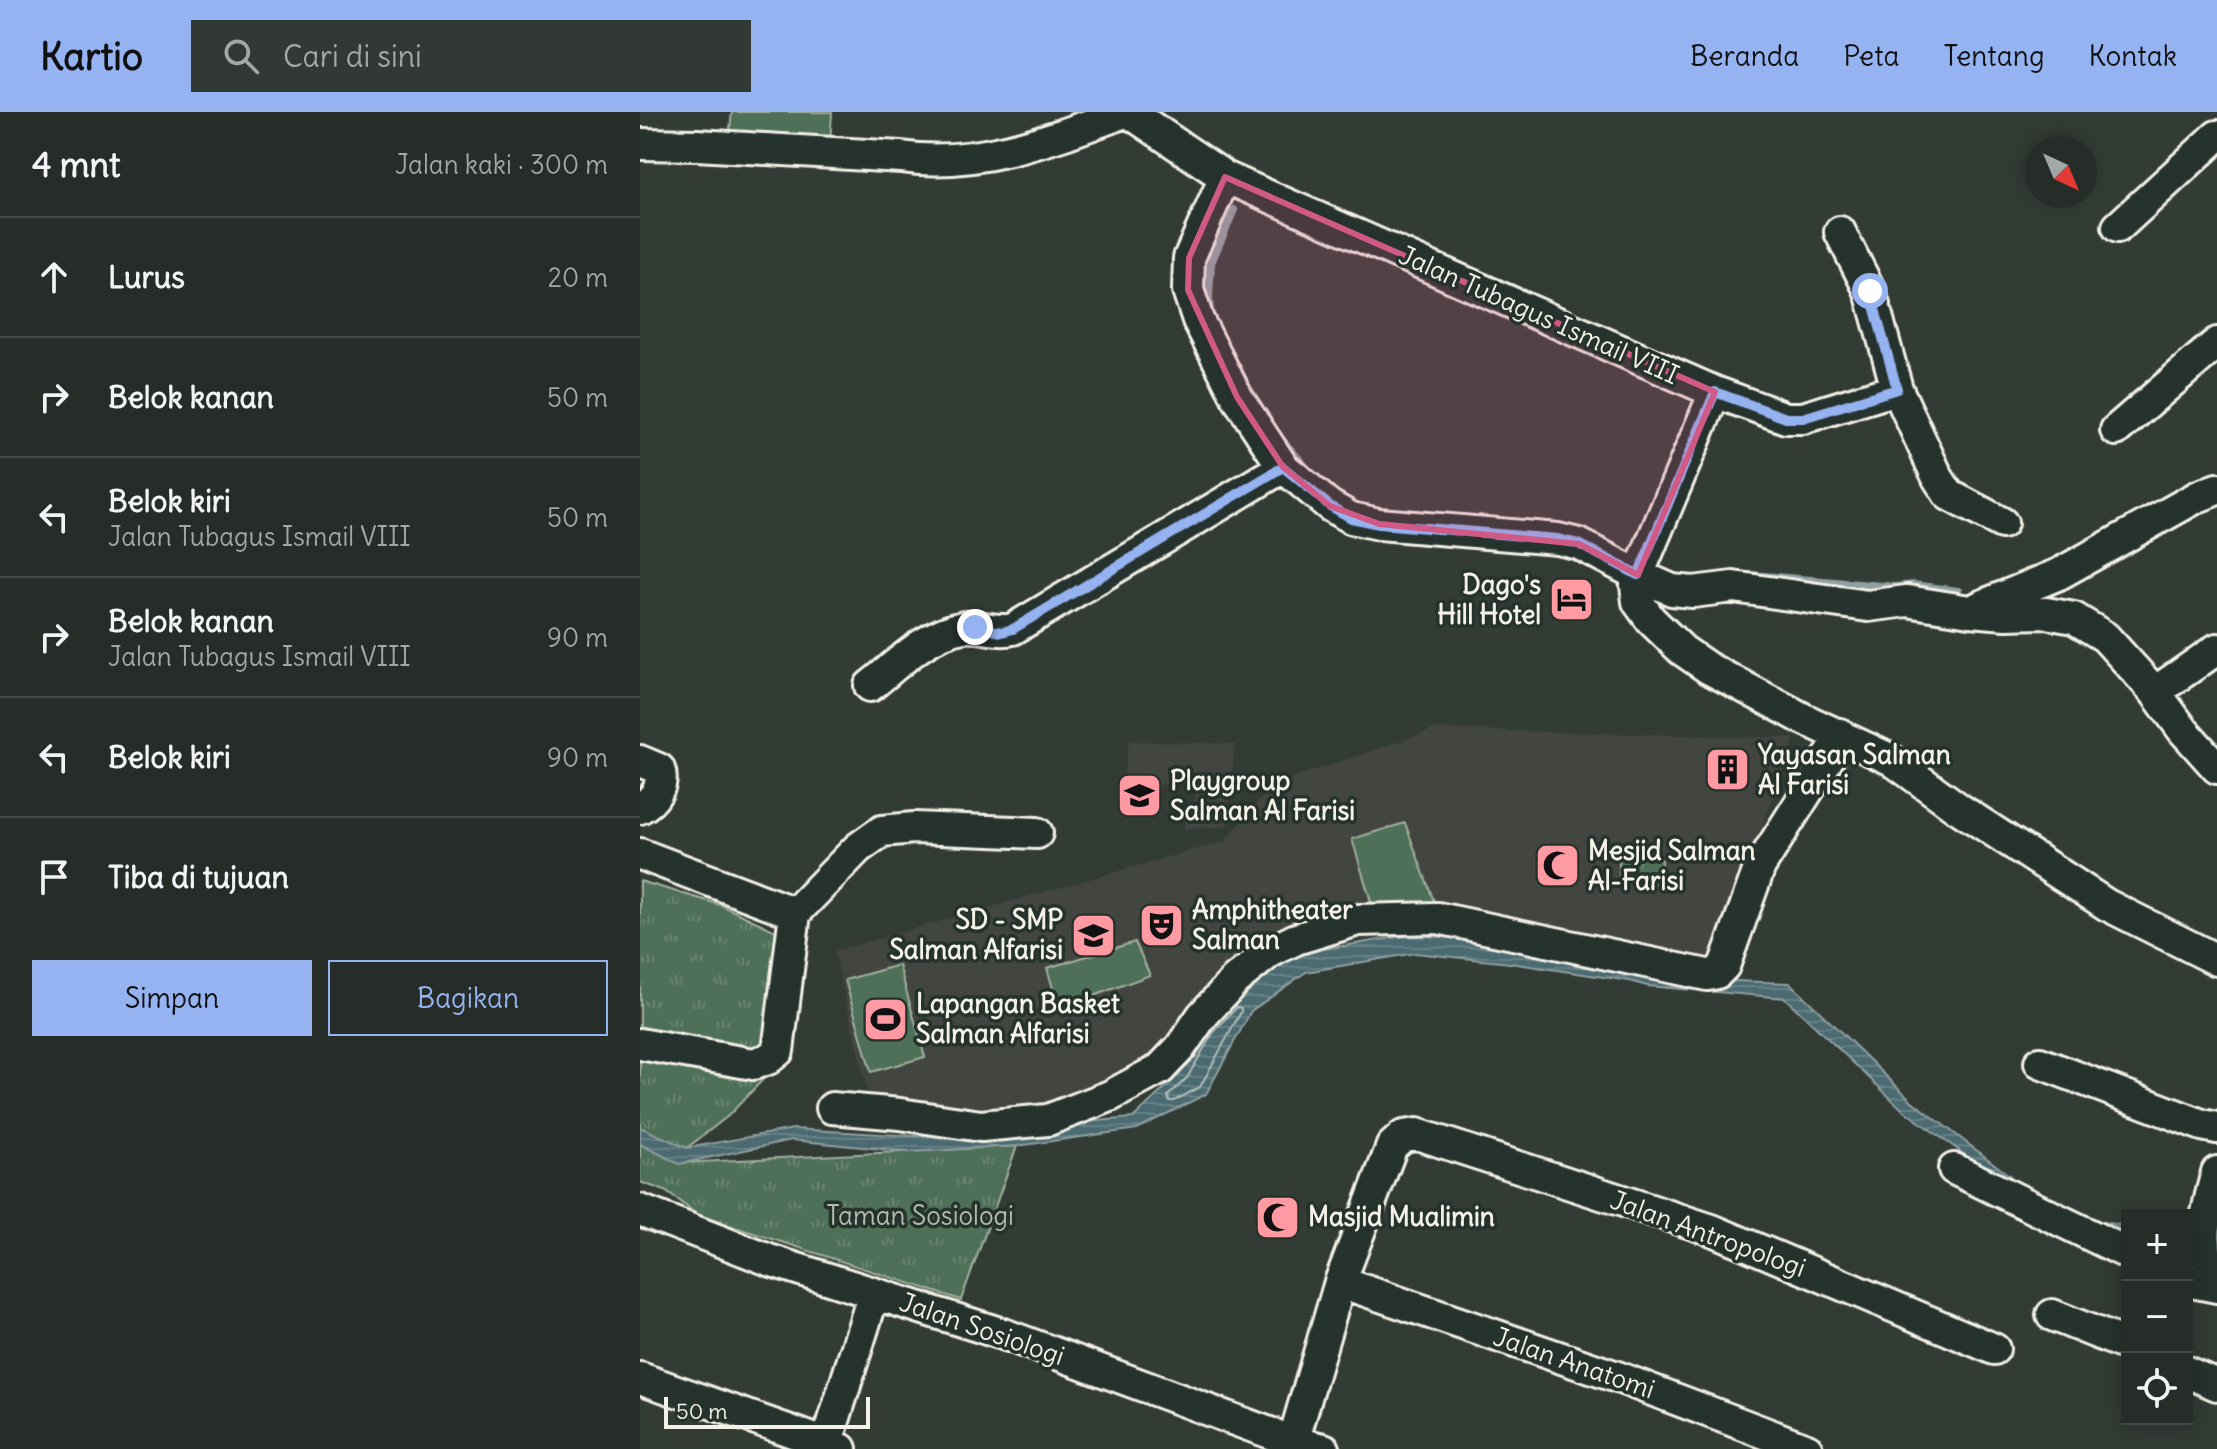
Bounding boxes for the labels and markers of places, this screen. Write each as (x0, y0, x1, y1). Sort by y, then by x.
place label: Dago's Hill Hotel (1437, 568, 1541, 631)
hotel icon: Dago's Hill Hotel (1548, 576, 1596, 624)
place label: Yayasan Salman Al Farisi (1757, 738, 1951, 801)
building icon: Yayasan Salman Al Farisi (1703, 746, 1751, 794)
place label: Playgroup Salman Al Farisi (1170, 764, 1355, 827)
school or university icon: Playgroup Salman Al Farisi (1115, 772, 1163, 820)
place label: Mesjid Salman Al-Farisi (1588, 834, 1756, 897)
mosque icon: Mesjid Salman Al-Farisi (1533, 842, 1581, 890)
place label: Amphitheater Salman (1192, 893, 1353, 956)
theatre icon: Amphitheater Salman (1137, 901, 1185, 949)
place label: SD - SMP Salman Alfarisi (889, 903, 1063, 966)
school or university icon: SD - SMP Salman Alfarisi (1070, 911, 1118, 959)
place label: Lapangan Basket Salman Alfarisi (916, 987, 1120, 1050)
sports icon: Lapangan Basket Salman Alfarisi (861, 995, 909, 1043)
mosque icon: Masjid Mualimin (1253, 1193, 1301, 1241)
place label: Masjid Mualimin (1308, 1200, 1495, 1233)

